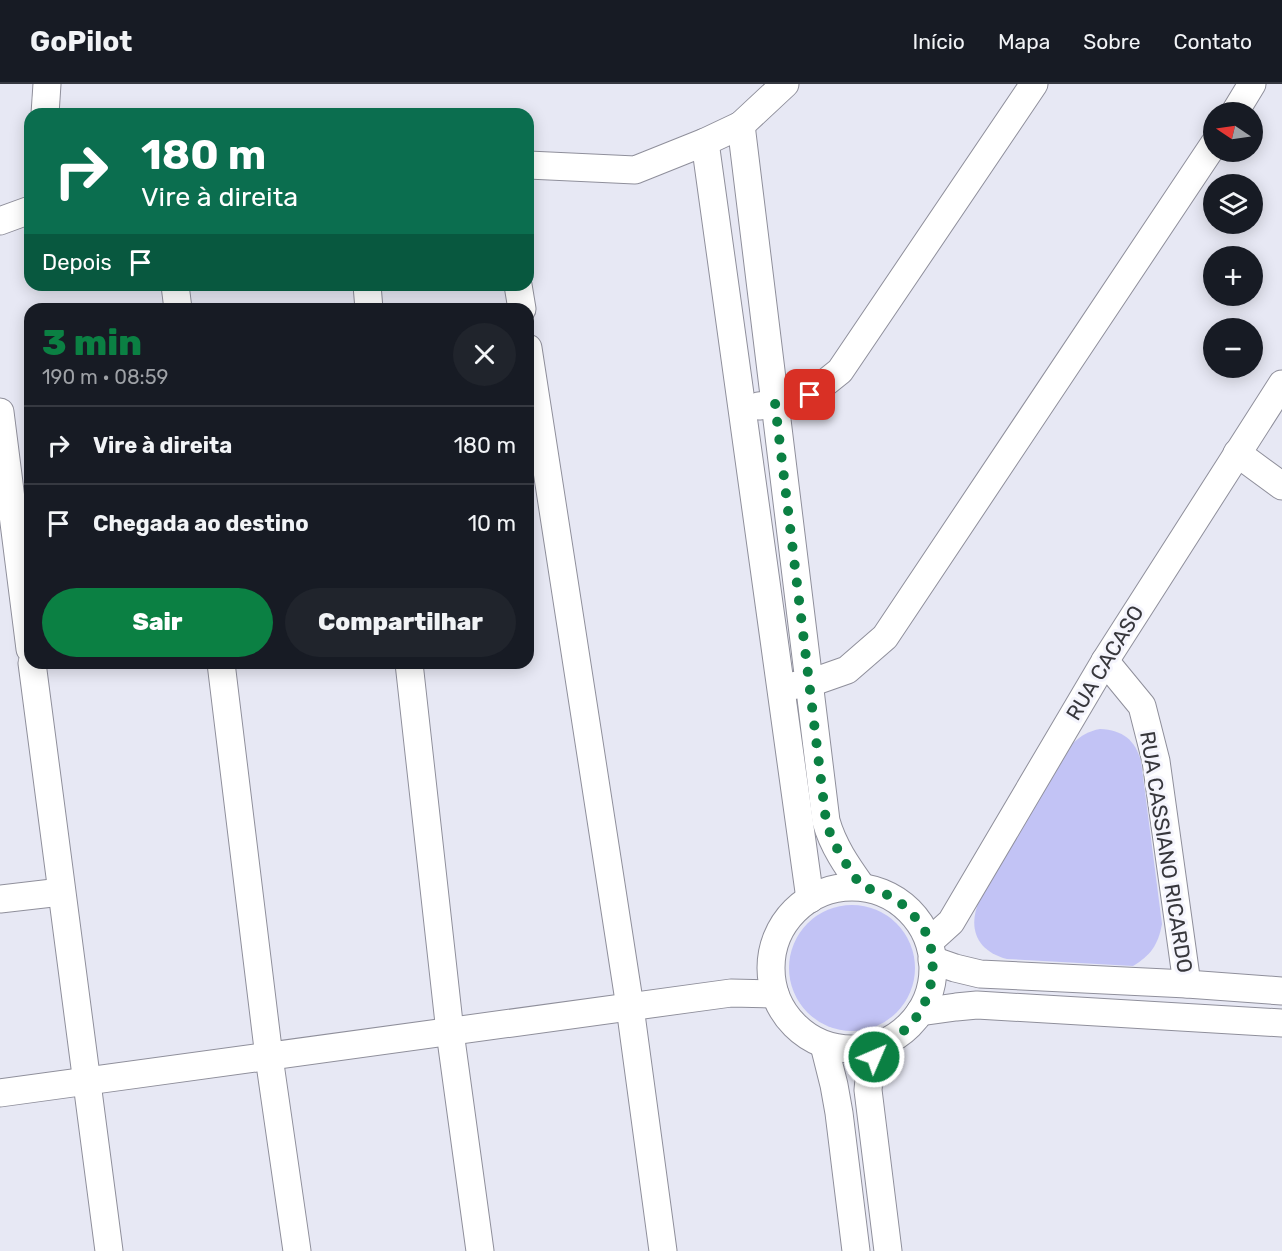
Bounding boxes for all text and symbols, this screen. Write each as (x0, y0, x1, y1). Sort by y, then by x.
text: GoPilot (30, 25, 132, 58)
text: Início (913, 29, 965, 54)
text: Mapa (998, 29, 1050, 54)
text: Sobre (1083, 29, 1140, 54)
text: Contato (1173, 29, 1252, 54)
north arrow (1203, 102, 1263, 162)
map controls (1203, 102, 1263, 378)
text: 180 m (141, 130, 266, 180)
icon: right (42, 132, 120, 210)
button: layers (1203, 174, 1263, 234)
text: Vire à direita (141, 181, 298, 213)
icon: arrive (124, 246, 157, 279)
button: + (1203, 246, 1263, 306)
text: Depois (42, 249, 112, 276)
button: − (1203, 318, 1263, 378)
text: 3 min (42, 321, 142, 364)
button: close (453, 323, 516, 386)
text: 190 m · 08:59 (42, 365, 168, 389)
pin (784, 369, 835, 420)
icon: arrive (793, 378, 826, 411)
icon: right (42, 429, 75, 462)
text: Vire à direita (93, 432, 232, 459)
text: 180 m (454, 432, 516, 459)
icon: arrive (42, 507, 75, 540)
text: Chegada ao destino (93, 510, 309, 537)
text: 10 m (468, 510, 516, 537)
button: Sair (42, 588, 273, 657)
button: Compartilhar (285, 588, 516, 657)
street label: RUA CACASO (1061, 601, 1149, 725)
street label: RUA CASSIANO RICARDO (1135, 729, 1198, 975)
position arrow (842, 1025, 906, 1089)

